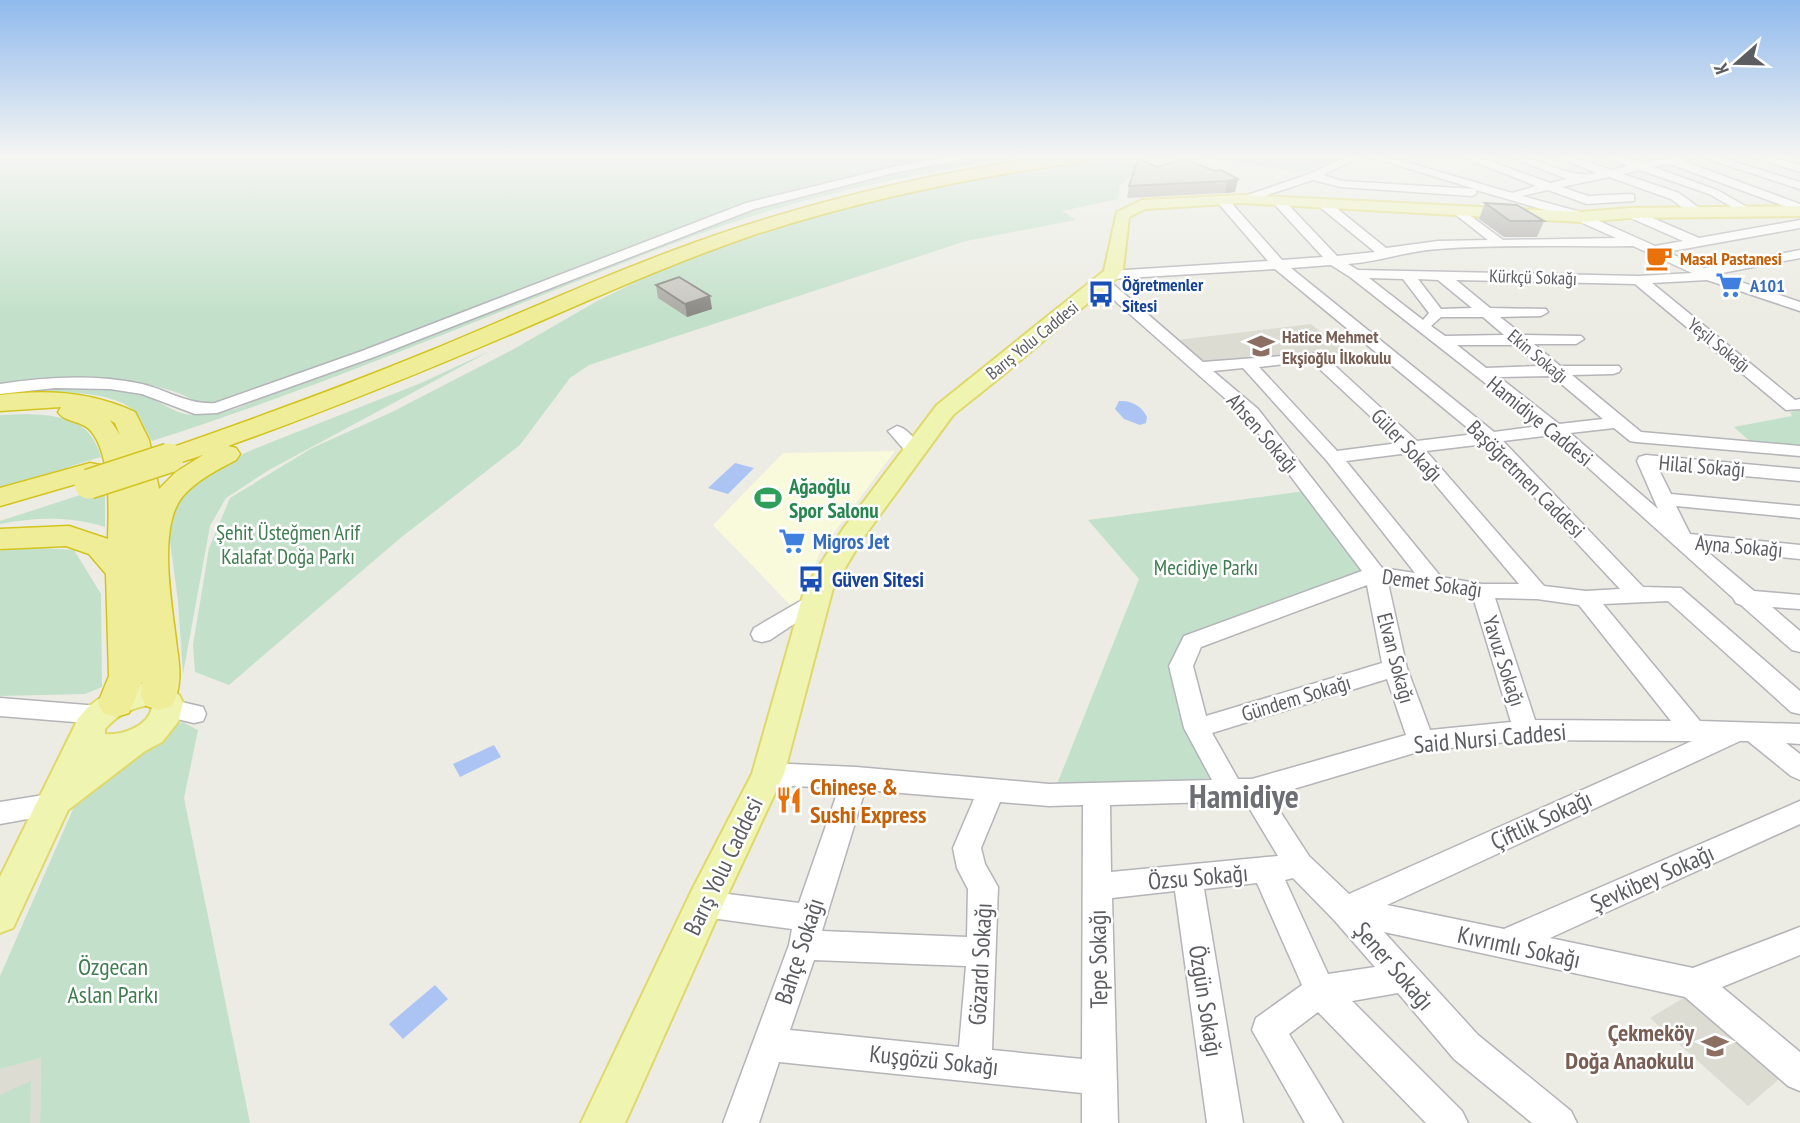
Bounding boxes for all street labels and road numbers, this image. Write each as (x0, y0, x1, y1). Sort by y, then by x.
street label: Kürkçü Sokağı (1489, 264, 1577, 290)
street label: Barış Yolu Caddesi (981, 296, 1083, 384)
street label: Yeşil Sokağı (1683, 313, 1755, 377)
street label: Ekin Sokağı (1503, 324, 1573, 388)
street label: Hamidiye Caddesi (1481, 370, 1599, 472)
street label: Ahsen Sokağı (1221, 388, 1305, 478)
street label: Güler Sokağı (1366, 403, 1448, 487)
street label: Başöğretmen Caddesi (1461, 414, 1591, 544)
street label: Hilal Sokağı (1658, 449, 1746, 483)
street label: Ayna Sokağı (1694, 529, 1784, 563)
street label: Demet Sokağı (1380, 563, 1484, 603)
street label: Elvan Sokağı (1371, 610, 1421, 706)
street label: Yavuz Sokağı (1477, 612, 1531, 710)
street label: Gündem Sokağı (1238, 669, 1354, 727)
street label: Said Nursi Caddesi (1412, 716, 1568, 760)
street label: Çiftlik Sokağı (1485, 783, 1597, 857)
street label: Barış Yolu Caddesi (676, 792, 770, 940)
street label: Şevkibey Sokağı (1585, 837, 1719, 919)
street label: Özsu Sokağı (1147, 857, 1249, 897)
street label: Bahçe Sokağı (767, 894, 831, 1008)
street label: Gözardı Sokağı (961, 902, 999, 1026)
street label: Tepe Sokağı (1082, 909, 1114, 1009)
street label: Şener Sokağı (1347, 915, 1441, 1017)
street label: Kıvrımlı Sokağı (1455, 919, 1583, 975)
street label: Özgün Sokağı (1182, 943, 1230, 1059)
street label: Kuşgözü Sokağı (868, 1038, 1000, 1082)

